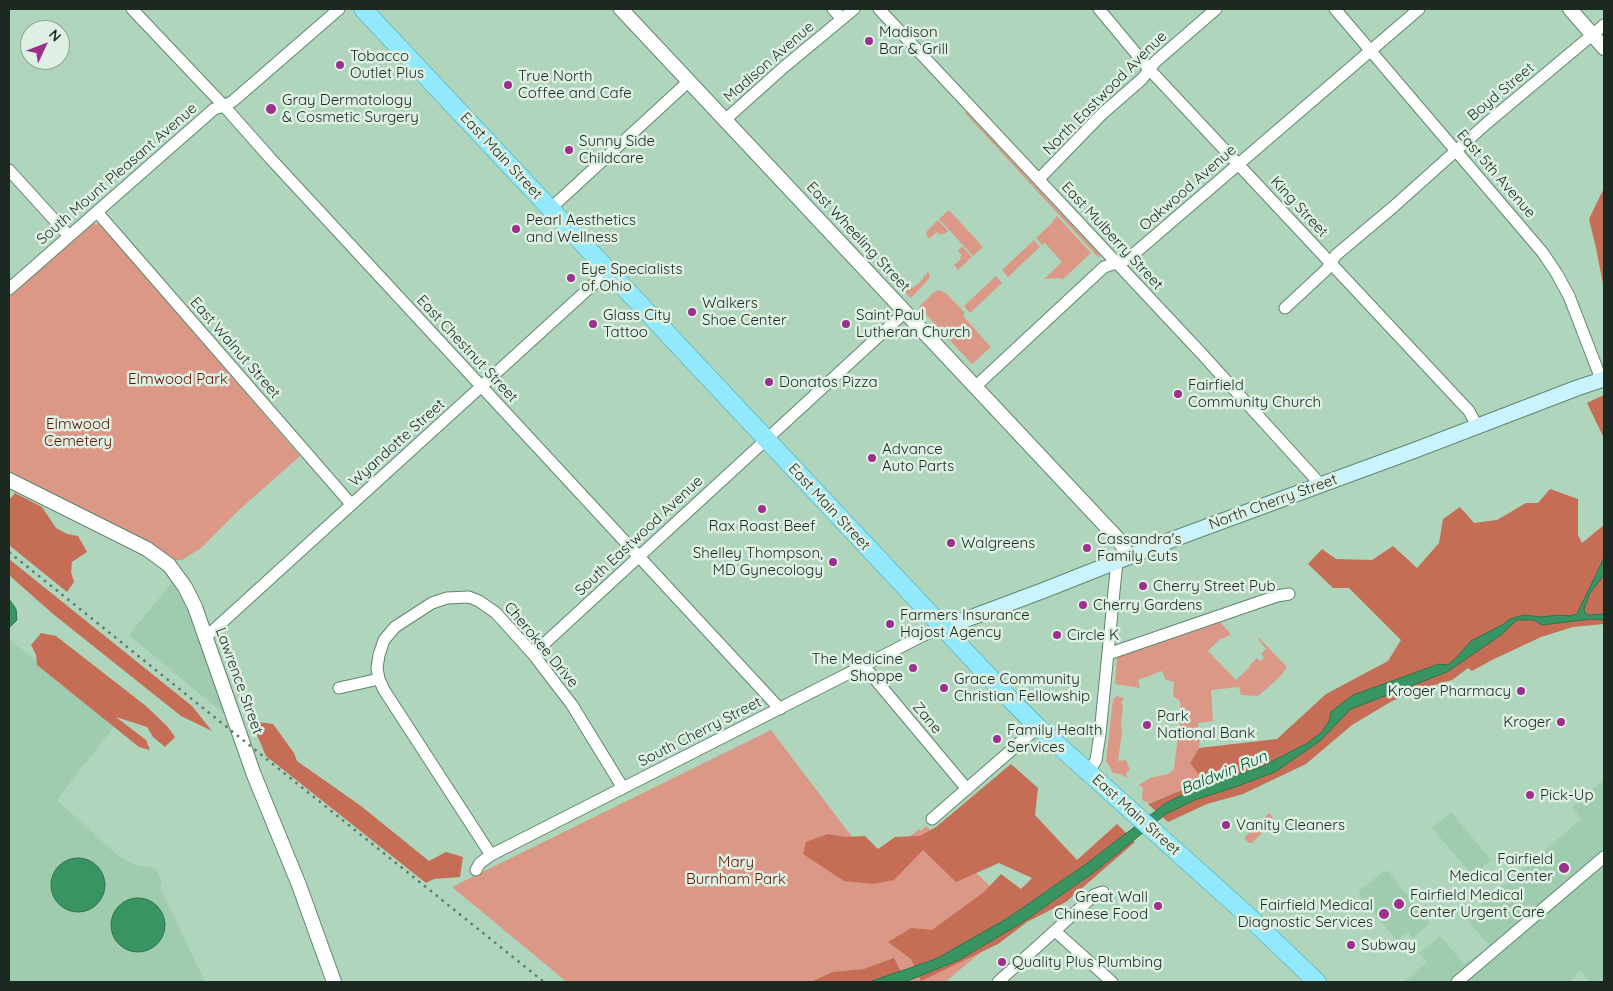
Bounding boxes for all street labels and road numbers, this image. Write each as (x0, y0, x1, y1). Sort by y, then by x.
street label: Madison Avenue (720, 18, 818, 106)
street label: North Eastwood Avenue (1039, 27, 1171, 159)
street label: Boyd Street (1464, 59, 1538, 125)
street label: South Mount Pleasant Avenue (33, 99, 201, 249)
street label: East Main Street (456, 109, 546, 203)
street label: East 5th Avenue (1453, 126, 1539, 222)
street label: Oakwood Avenue (1136, 141, 1240, 235)
street label: King Street (1266, 173, 1332, 241)
street label: East Wheeling Street (802, 178, 914, 296)
street label: East Mulberry Street (1057, 178, 1167, 294)
street label: East Chestnut Street (413, 292, 521, 406)
street label: East Walnut Street (186, 294, 284, 402)
street label: Wyandotte Street (345, 395, 449, 491)
street label: East Main Street (784, 460, 874, 554)
street label: North Cherry Street (1206, 470, 1340, 534)
street label: South Eastwood Avenue (571, 472, 707, 600)
street label: Cherokee Drive (500, 599, 582, 691)
street label: Lawrence Street (211, 625, 267, 737)
street label: South Cherry Street (635, 693, 765, 771)
street label: Zane (909, 698, 945, 738)
street label: East Main Street (1088, 771, 1184, 859)

